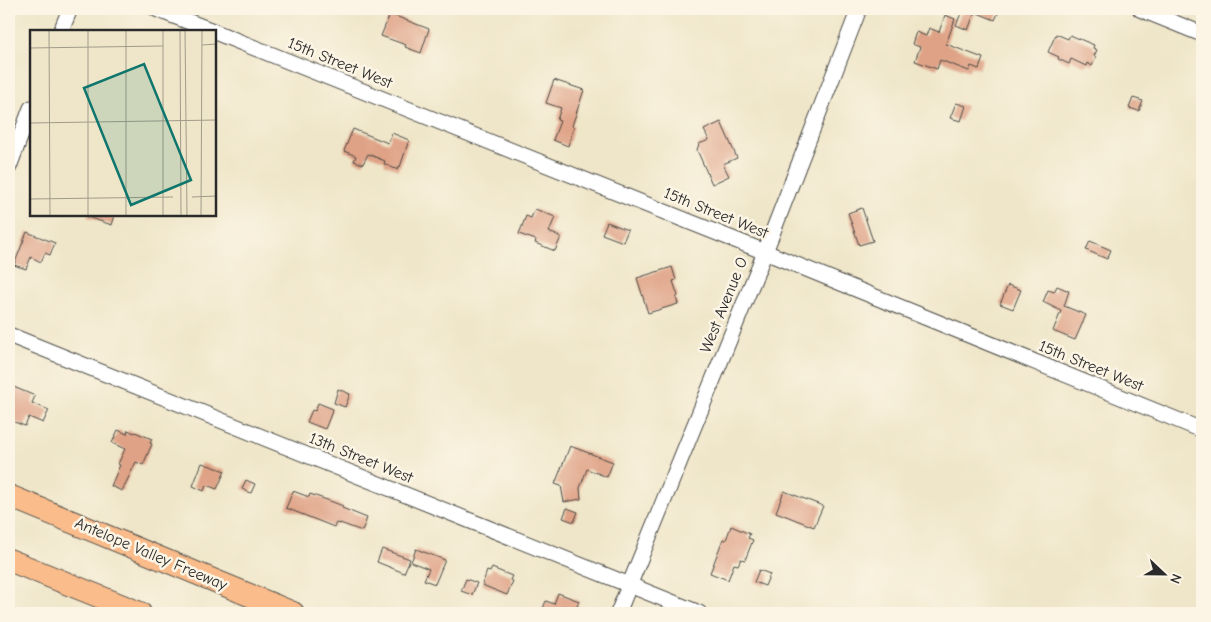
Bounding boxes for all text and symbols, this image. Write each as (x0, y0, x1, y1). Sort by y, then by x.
inset map (30, 30, 216, 216)
street label: 15th Street West (285, 34, 395, 92)
street label: 15th Street West (661, 184, 771, 242)
street label: West Avenue O (697, 254, 751, 356)
street label: 15th Street West (1036, 337, 1146, 395)
street label: 13th Street West (306, 429, 416, 487)
street label: Antelope Valley Freeway (72, 514, 231, 595)
north arrow (1138, 550, 1188, 600)
text: N (1166, 571, 1185, 586)

